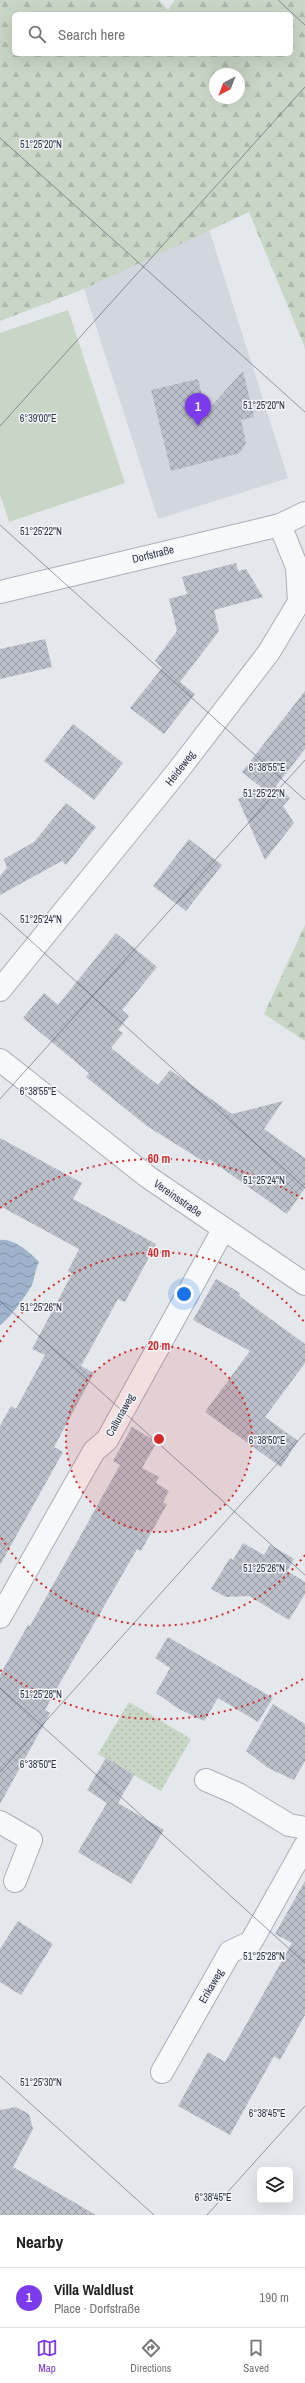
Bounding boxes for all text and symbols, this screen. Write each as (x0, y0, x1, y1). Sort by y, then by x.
search box (12, 12, 293, 56)
icon: search (26, 23, 48, 45)
text: Search here (58, 24, 125, 45)
north arrow (209, 68, 245, 104)
text: 51°25'20"N (20, 138, 62, 151)
pin: 1 (185, 393, 211, 426)
text: 51°25'20"N (243, 399, 285, 412)
text: 6°39'00"E (20, 412, 56, 425)
text: 51°25'22"N (20, 525, 62, 538)
street label: Dorfstraße (131, 542, 175, 566)
street label: Heideweg (162, 748, 198, 788)
text: 6°38'55"E (249, 761, 285, 774)
text: 51°25'22"N (243, 787, 285, 800)
text: 51°25'24"N (20, 913, 62, 926)
text: 6°38'55"E (20, 1085, 56, 1098)
text: 60 m (148, 1151, 170, 1167)
text: 51°25'24"N (243, 1174, 285, 1187)
street label: Vereinsstraße (151, 1176, 205, 1220)
text: 40 m (148, 1245, 170, 1261)
your location (174, 1284, 194, 1304)
text: 51°25'26"N (20, 1301, 62, 1314)
text: 20 m (148, 1338, 170, 1354)
street label: Callunaweg (102, 1391, 138, 1439)
centre of rings (152, 1432, 166, 1446)
text: 6°38'50"E (249, 1434, 285, 1447)
text: 51°25'26"N (243, 1562, 285, 1575)
text: 51°25'28"N (20, 1688, 62, 1701)
text: 6°38'50"E (20, 1758, 56, 1771)
text: 51°25'28"N (243, 1950, 285, 1963)
street label: Erikaweg (196, 1966, 226, 2006)
text: 51°25'30"N (20, 2076, 62, 2089)
text: 6°38'45"E (249, 2107, 285, 2120)
map controls (257, 2167, 293, 2203)
button: layers (257, 2167, 293, 2203)
text: 6°38'45"E (195, 2191, 231, 2204)
text: Nearby (16, 2230, 63, 2253)
text: Villa Waldlust (54, 2279, 133, 2300)
text: 1 (26, 2289, 32, 2306)
text: 190 m (259, 2289, 289, 2306)
text: Place · Dorfstraße (54, 2300, 140, 2317)
tab: Map (36, 2337, 58, 2375)
tab: Directions (130, 2337, 171, 2375)
tab: Saved (243, 2337, 269, 2375)

